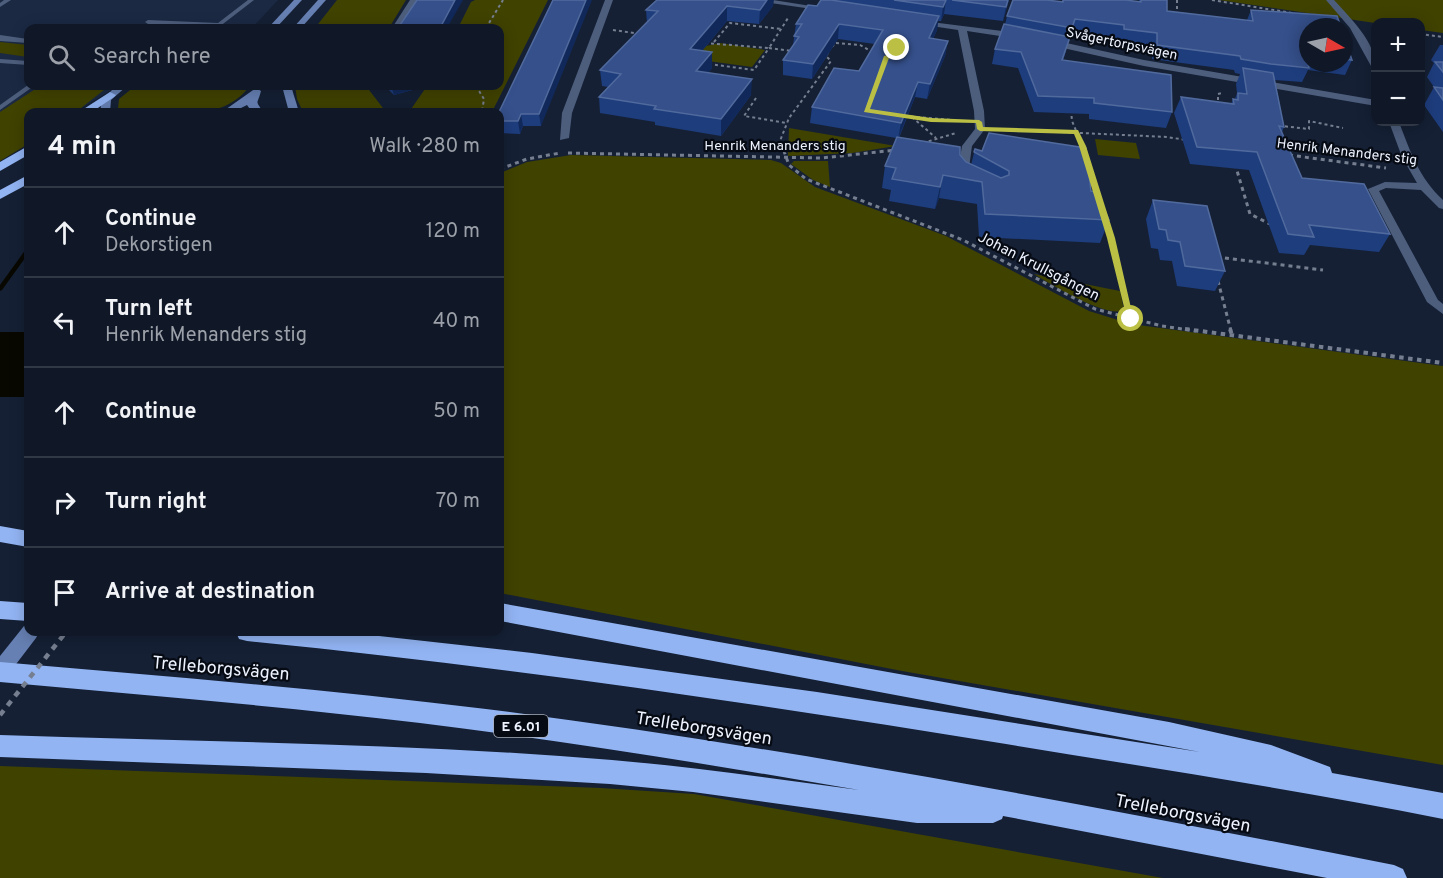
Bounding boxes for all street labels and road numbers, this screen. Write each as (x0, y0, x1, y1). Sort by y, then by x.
street label: Svågertorpsvägen (1064, 24, 1179, 65)
street label: Henrik Menanders stig (1276, 135, 1418, 170)
street label: Henrik Menanders stig (704, 138, 846, 155)
street label: Johan Krullsgången (974, 228, 1102, 306)
street label: Trelleborgsvägen (151, 652, 291, 687)
street label: Trelleborgsvägen (634, 707, 774, 752)
road number: E 6.01 (494, 715, 548, 737)
street label: Trelleborgsvägen (1113, 790, 1253, 839)

